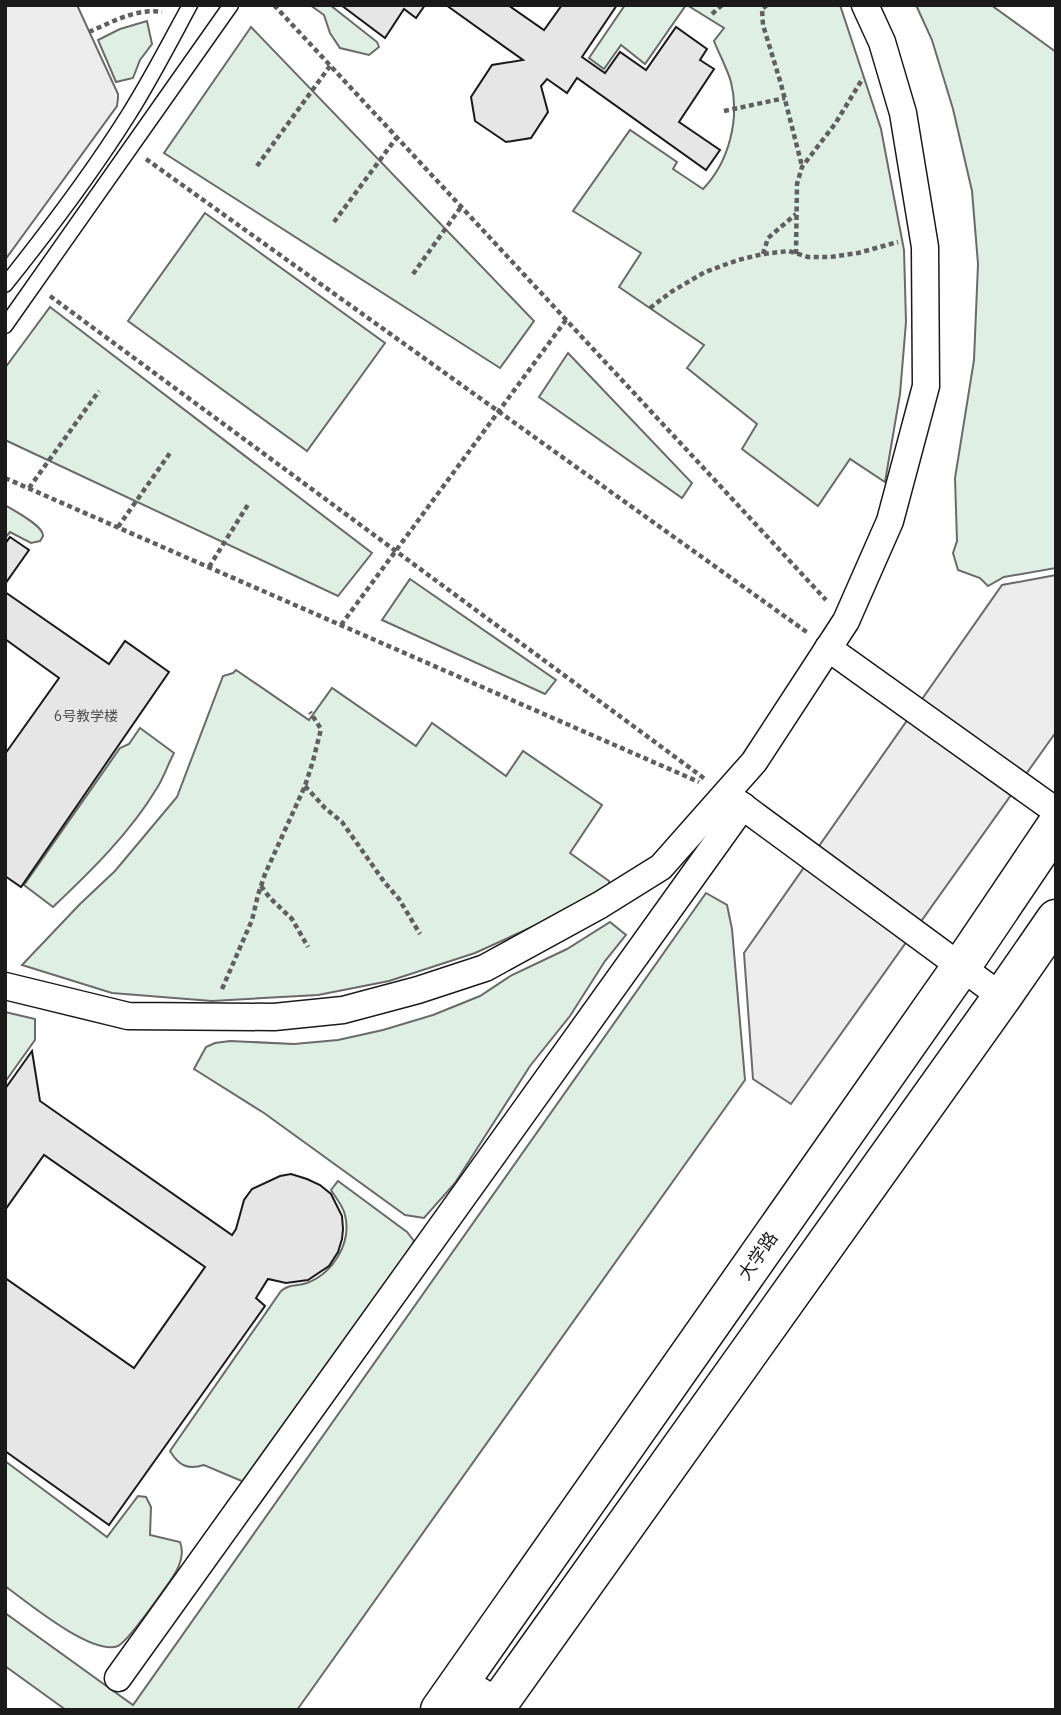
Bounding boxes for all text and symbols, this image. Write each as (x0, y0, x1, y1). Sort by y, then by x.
house number: 6号教学楼 (54, 707, 118, 725)
street label: 大学路 (733, 1227, 782, 1284)

